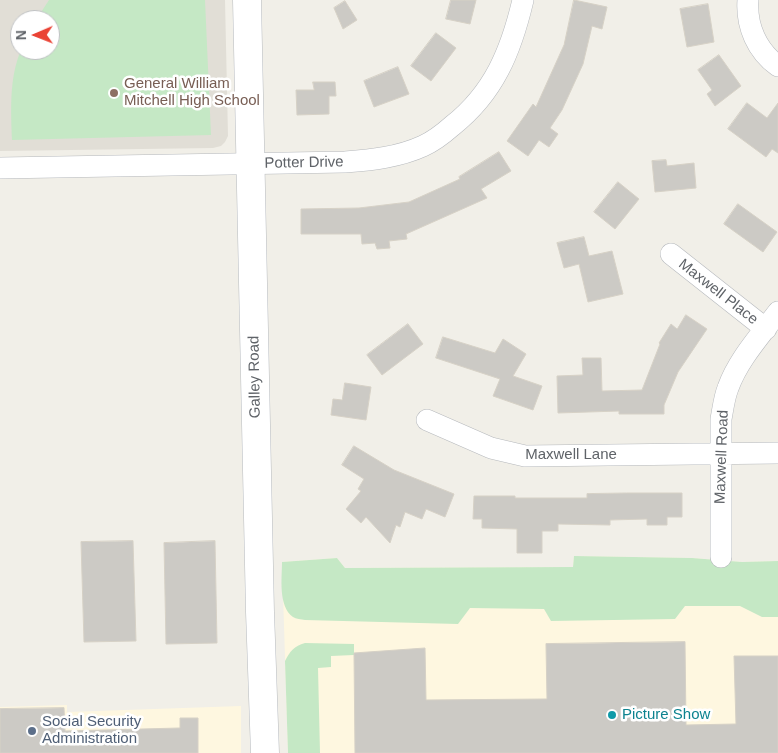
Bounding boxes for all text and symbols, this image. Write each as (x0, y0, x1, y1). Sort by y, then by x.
north arrow (10, 10, 60, 60)
text: N (13, 30, 29, 40)
place label: General William Mitchell High School (124, 75, 260, 110)
marker: General William Mitchell High School (108, 87, 120, 99)
street label: Potter Drive (264, 153, 344, 173)
street label: Maxwell Place (675, 255, 761, 329)
street label: Galley Road (245, 336, 265, 418)
street label: Maxwell Road (711, 410, 733, 504)
street label: Maxwell Lane (525, 446, 617, 464)
place label: Picture Show (622, 706, 710, 724)
marker: Picture Show (606, 709, 618, 721)
place label: Social Security Administration (42, 713, 141, 748)
marker: Social Security Administration (26, 725, 38, 737)

